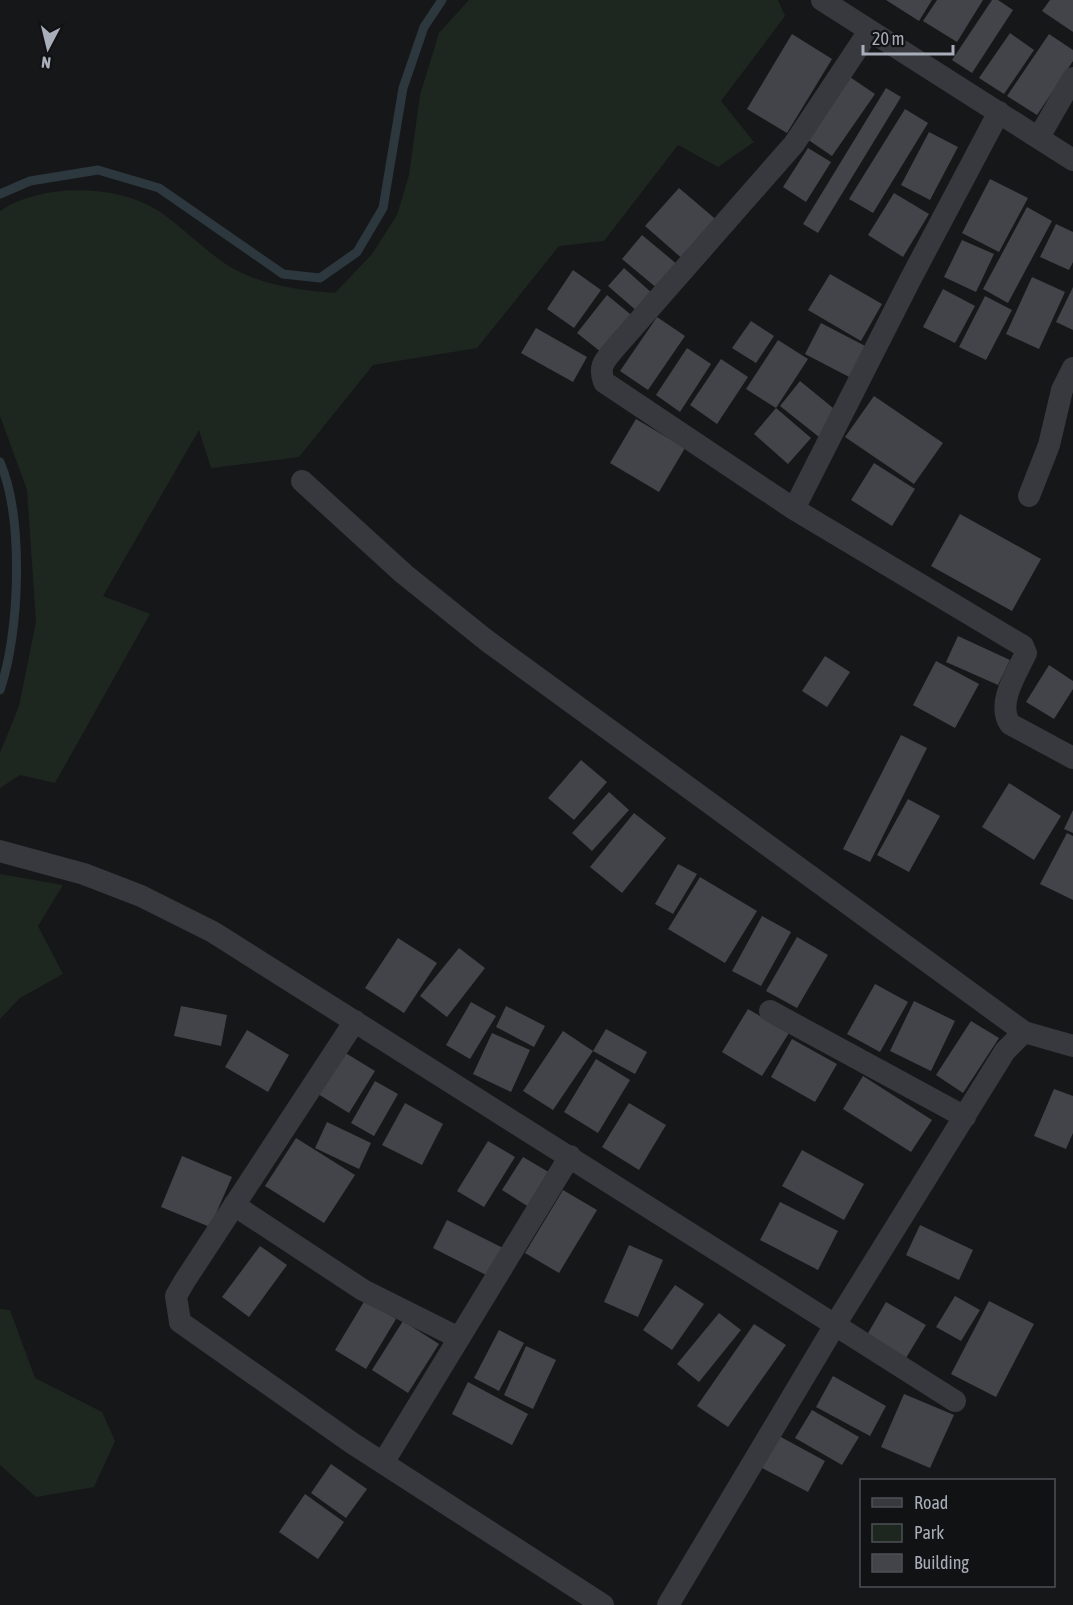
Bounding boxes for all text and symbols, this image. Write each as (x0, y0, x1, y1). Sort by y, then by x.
north arrow (18, 18, 78, 78)
scale bar (863, 18, 953, 56)
text: 20 m (872, 28, 904, 49)
text: N (40, 53, 52, 72)
legend (860, 1479, 1055, 1587)
text: Road (914, 1492, 948, 1513)
text: Park (914, 1522, 944, 1543)
text: Building (914, 1552, 969, 1573)

